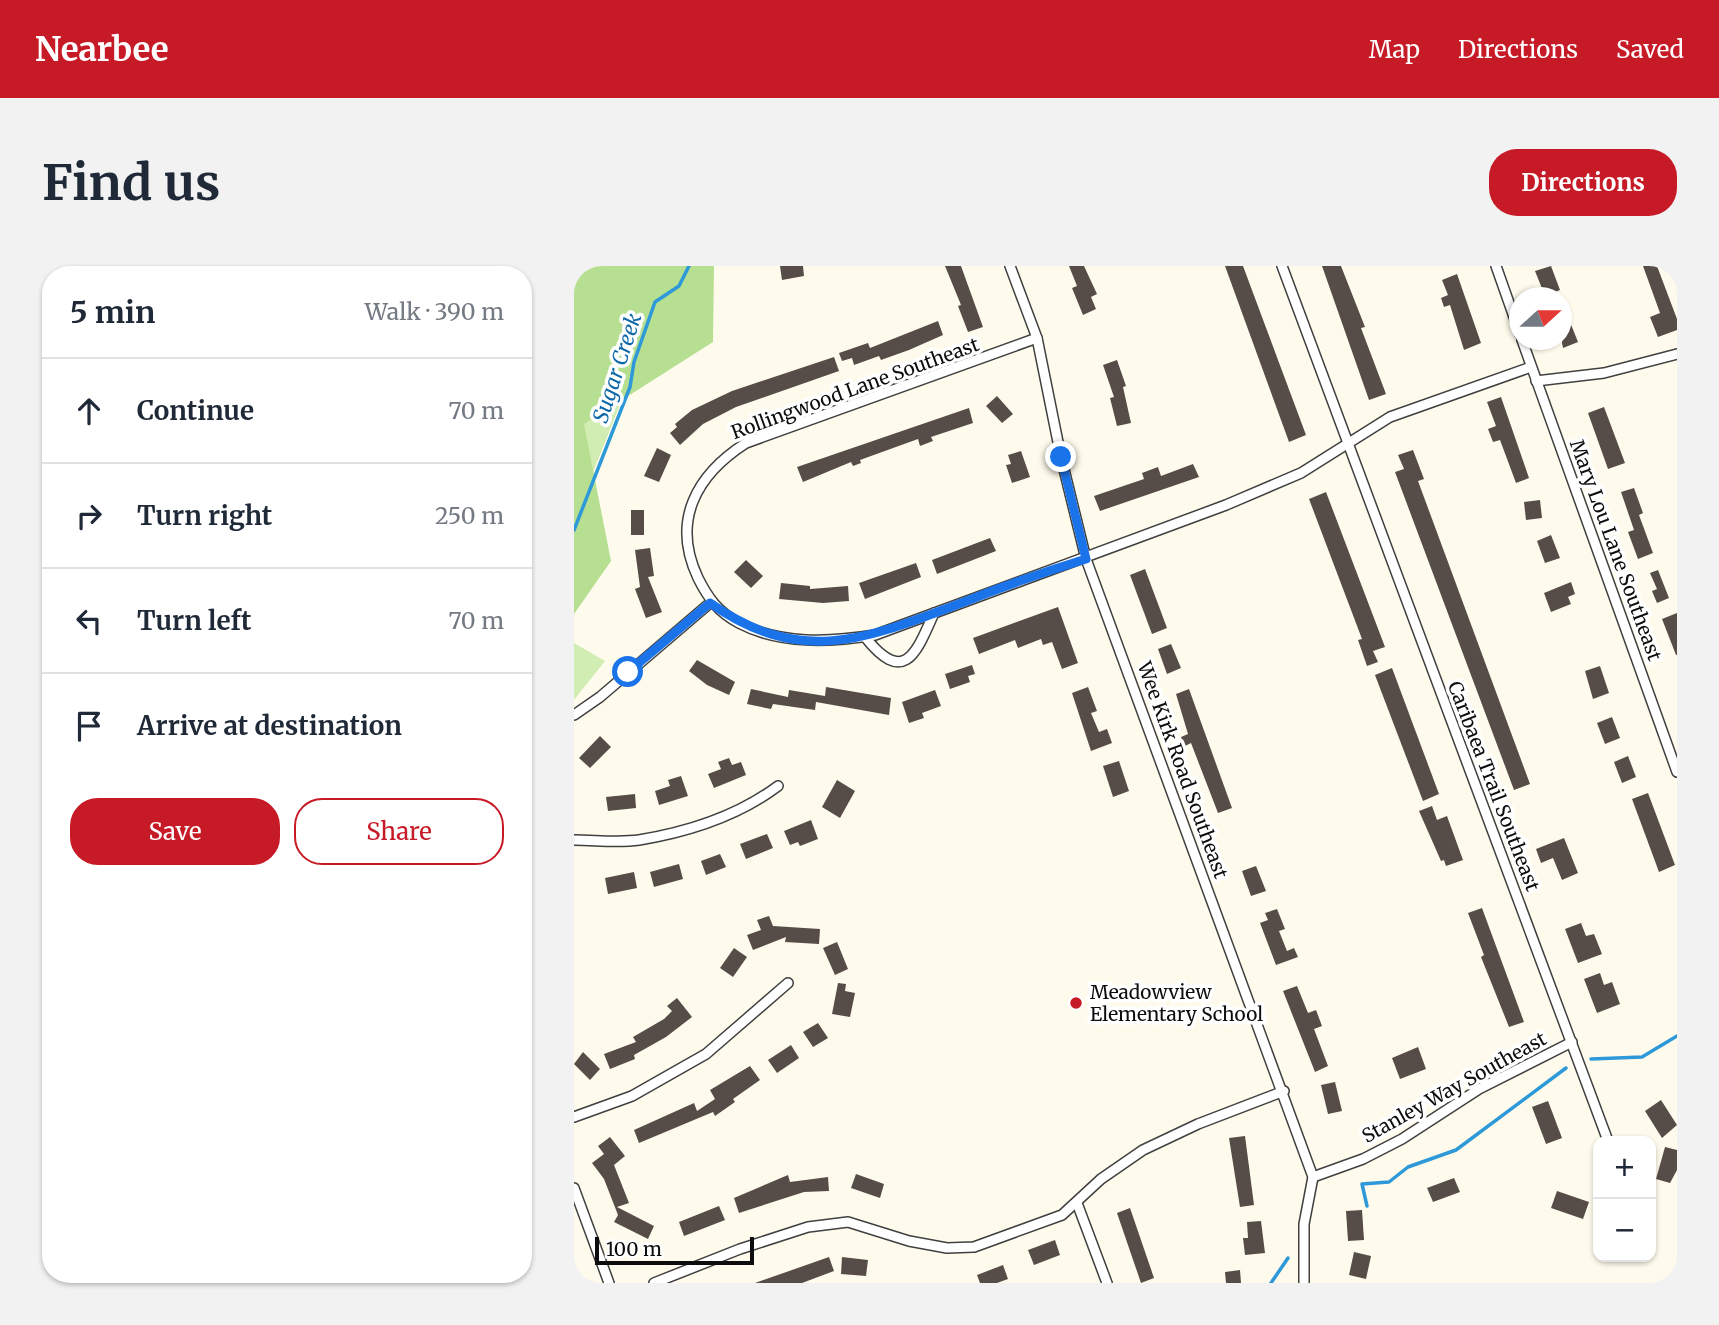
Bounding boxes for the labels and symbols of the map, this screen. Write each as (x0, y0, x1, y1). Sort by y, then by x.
north arrow (1509, 287, 1572, 350)
water label: Sugar Creek (587, 309, 648, 426)
street label: Rollingwood Lane Southeast (728, 332, 983, 444)
street label: Mary Lou Lane Southeast (1565, 436, 1667, 664)
route end (1045, 441, 1076, 472)
route start (612, 656, 643, 687)
street label: Wee Kirk Road Southeast (1132, 657, 1234, 882)
street label: Caribaea Trail Southeast (1443, 678, 1545, 895)
place label: Meadowview Elementary School (1090, 980, 1263, 1026)
marker: Meadowview Elementary School (1068, 995, 1084, 1011)
street label: Stanley Way Southeast (1357, 1026, 1551, 1148)
scale bar (595, 1234, 754, 1266)

